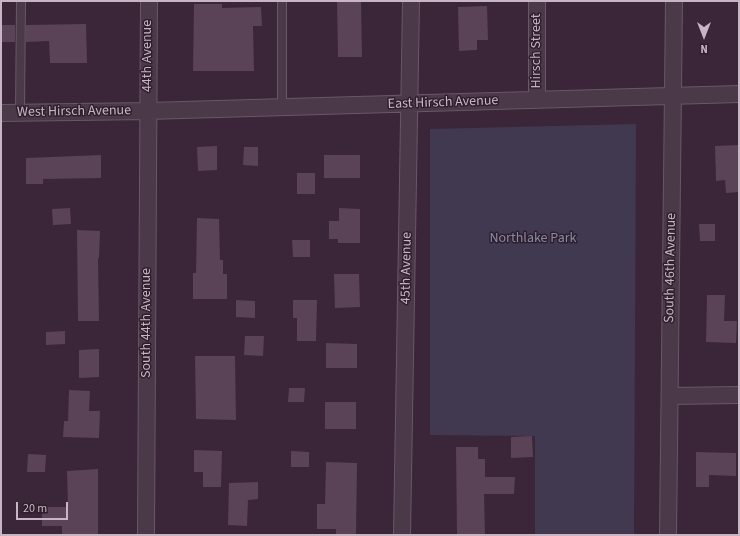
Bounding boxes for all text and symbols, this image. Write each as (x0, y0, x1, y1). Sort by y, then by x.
street label: Hirsch Street (529, 13, 545, 89)
north arrow (684, 16, 724, 56)
street label: 44th Avenue (140, 20, 156, 92)
text: N (700, 41, 708, 56)
street label: East Hirsch Avenue (387, 93, 499, 113)
street label: West Hirsch Avenue (17, 103, 131, 121)
street label: South 46th Avenue (662, 213, 680, 323)
park label: Northlake Park (489, 231, 577, 247)
street label: 45th Avenue (398, 232, 416, 304)
street label: South 44th Avenue (139, 268, 155, 378)
scale bar (18, 494, 70, 520)
text: 20 m (23, 500, 47, 517)

